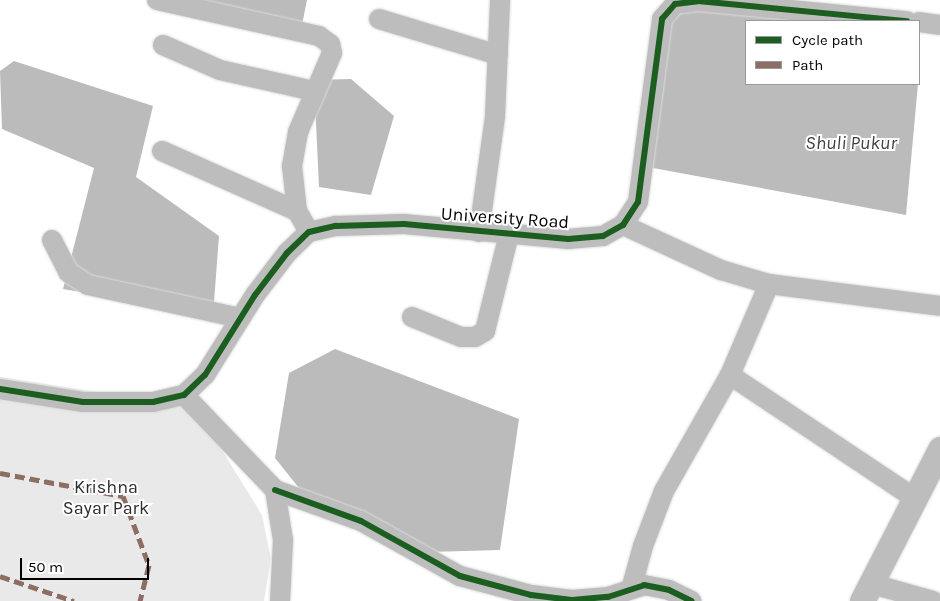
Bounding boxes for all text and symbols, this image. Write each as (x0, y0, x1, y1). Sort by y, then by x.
legend (745, 20, 920, 85)
text: Cycle path (792, 31, 863, 49)
text: Path (792, 56, 823, 74)
water label: Shuli Pukur (805, 133, 897, 155)
street label: University Road (440, 203, 570, 233)
park label: Krishna Sayar Park (63, 477, 149, 520)
scale bar (22, 548, 151, 580)
text: 50 m (28, 558, 63, 576)

